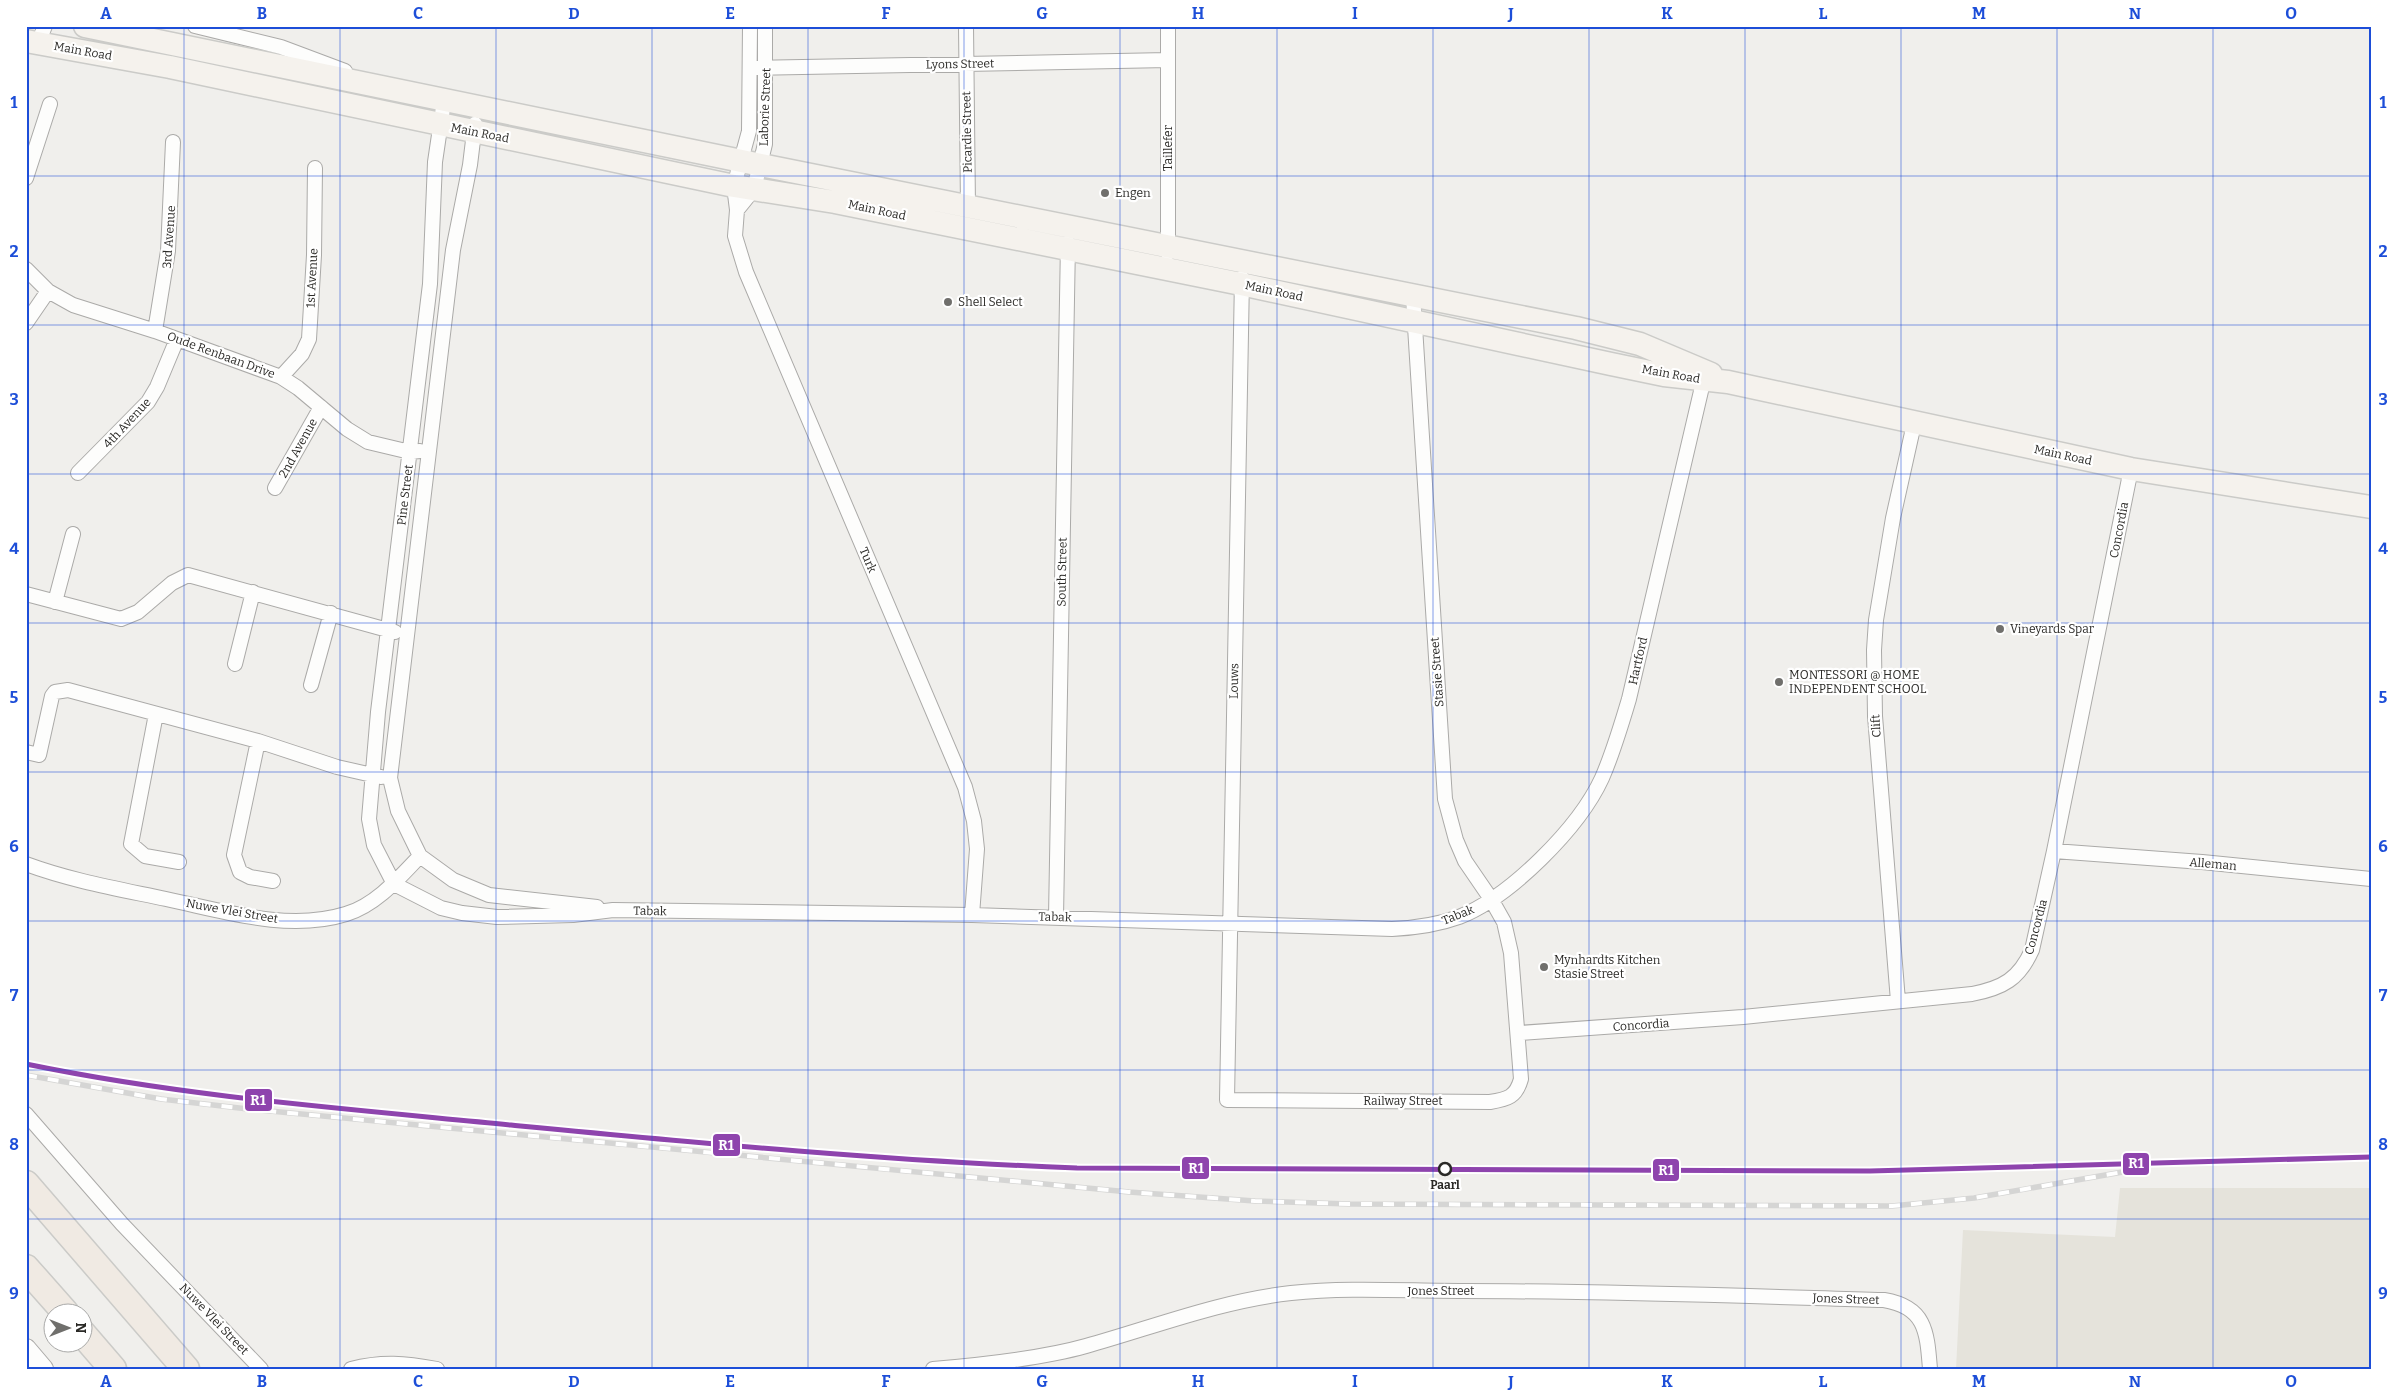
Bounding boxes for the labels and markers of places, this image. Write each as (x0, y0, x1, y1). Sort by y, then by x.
place label: Engen (1115, 186, 1151, 200)
marker: Engen (1099, 187, 1111, 199)
place label: Shell Select (958, 295, 1023, 309)
marker: Shell Select (942, 296, 954, 308)
place label: Vineyards Spar (2010, 622, 2095, 636)
marker: Vineyards Spar (1994, 623, 2006, 635)
place label: MONTESSORI @ HOME INDEPENDENT SCHOOL (1789, 668, 1927, 696)
marker: MONTESSORI @ HOME INDEPENDENT SCHOOL (1773, 676, 1785, 688)
place label: Mynhardts Kitchen Stasie Street (1554, 953, 1661, 981)
marker: Mynhardts Kitchen Stasie Street (1538, 961, 1550, 973)
marker: Paarl (1438, 1162, 1452, 1176)
place label: Paarl (1430, 1178, 1460, 1192)

